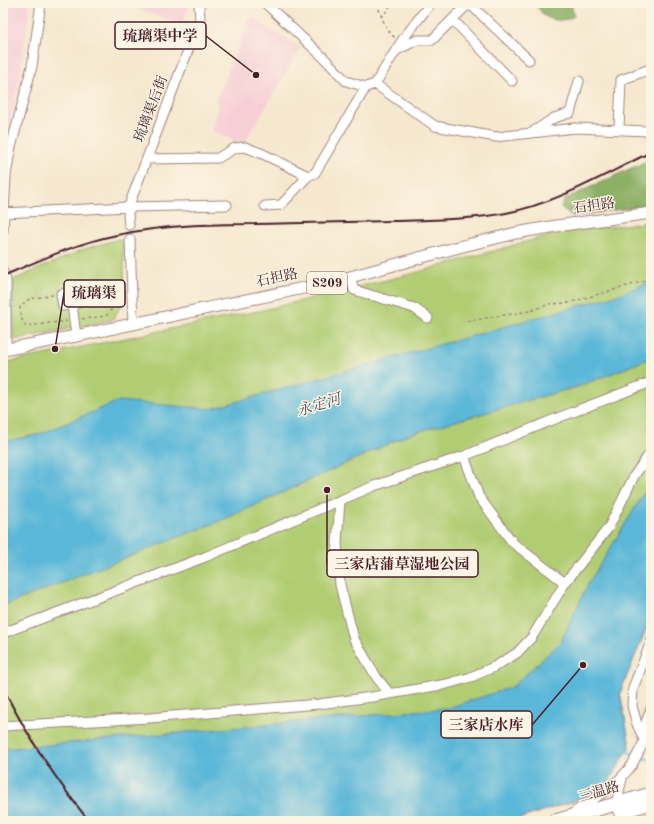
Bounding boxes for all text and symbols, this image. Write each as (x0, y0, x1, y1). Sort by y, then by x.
callout: 琉璃渠中学 (115, 22, 206, 49)
text: 琉璃渠中学 (122, 27, 198, 45)
street label: 琉璃渠后街 (131, 73, 170, 144)
street label: 石担路 (572, 195, 616, 216)
street label: 石担路 (255, 266, 299, 289)
road number: S209 (307, 272, 347, 294)
callout: 琉璃渠 (64, 280, 125, 307)
text: 琉璃渠 (71, 284, 117, 302)
water label: 永定河 (295, 389, 346, 420)
callout: 三家店蒲草湿地公园 (327, 550, 478, 577)
text: 三家店蒲草湿地公园 (334, 555, 470, 573)
callout: 三家店水库 (441, 711, 532, 738)
text: 三家店水库 (448, 716, 524, 734)
street label: 三温路 (577, 779, 621, 805)

